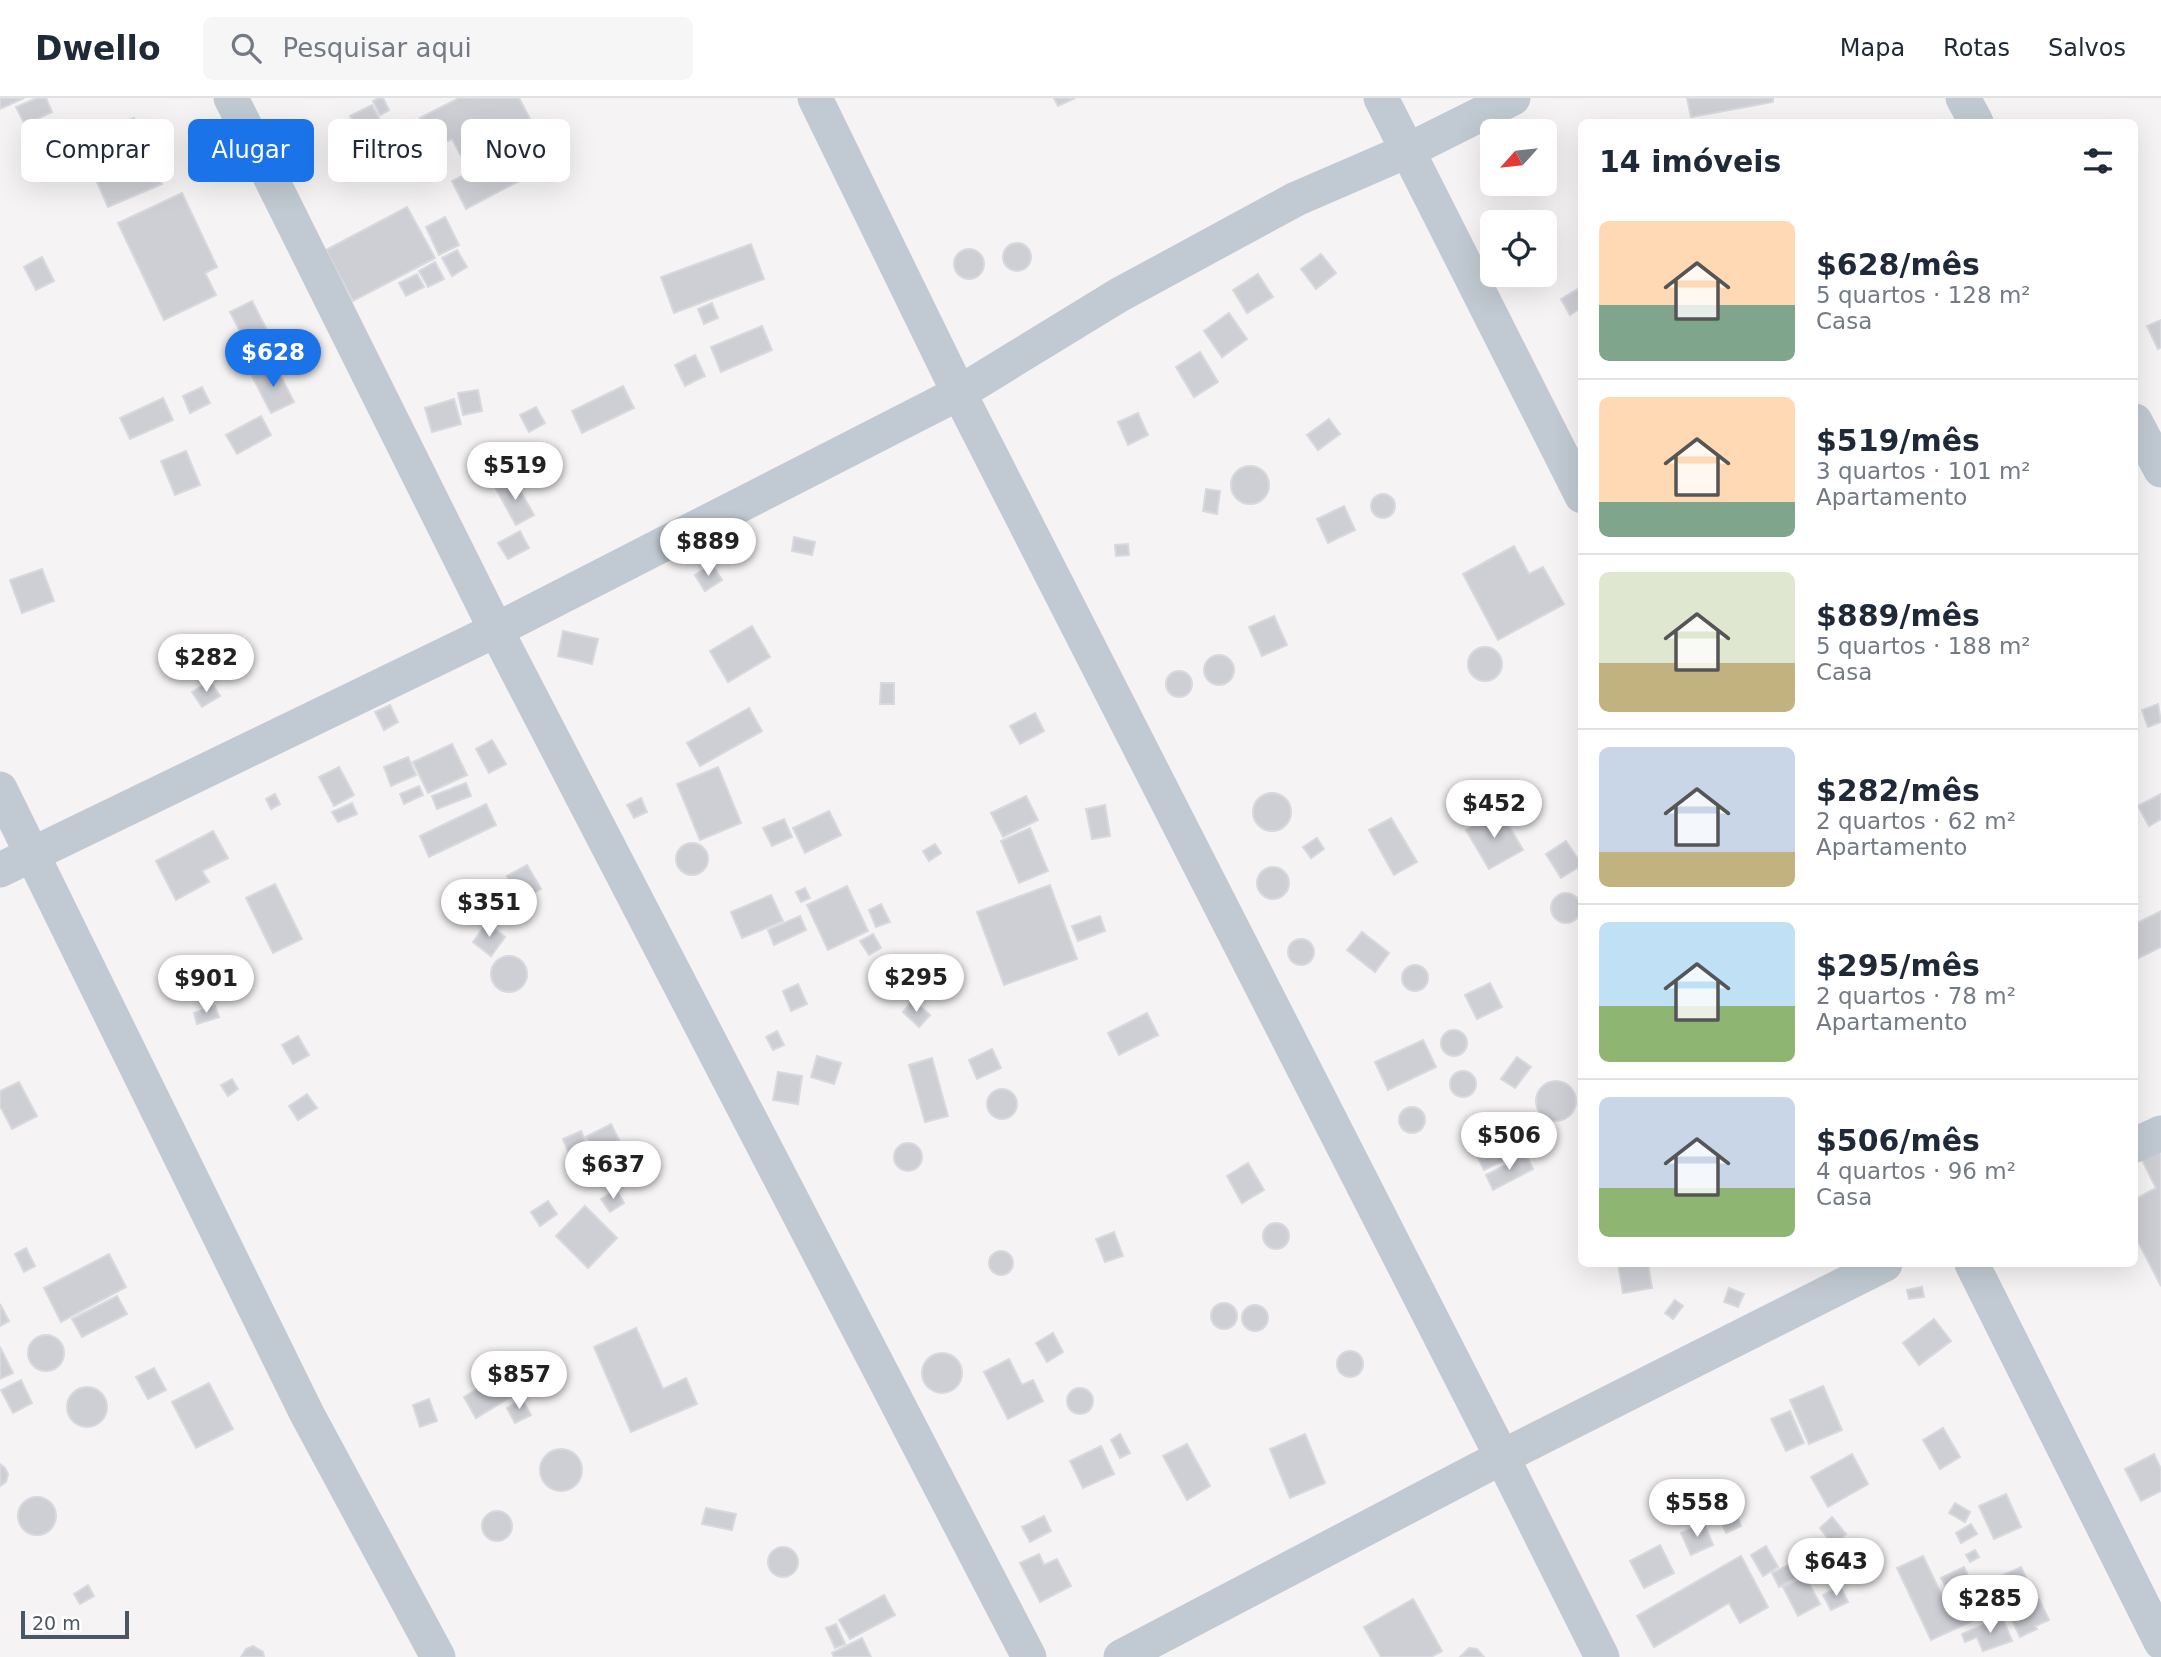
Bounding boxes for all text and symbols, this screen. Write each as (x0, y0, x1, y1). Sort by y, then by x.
search box (203, 17, 693, 80)
text: Dwello (35, 29, 161, 68)
icon: search (227, 29, 265, 67)
text: Pesquisar aqui (283, 33, 472, 63)
text: Mapa (1840, 34, 1905, 62)
text: Rotas (1943, 34, 2010, 62)
text: Salvos (2048, 34, 2126, 62)
chip: Comprar (21, 119, 174, 182)
chip: Alugar (188, 119, 314, 182)
chip: Filtros (328, 119, 447, 182)
chip: Novo (461, 119, 570, 182)
north arrow (1480, 119, 1558, 196)
map controls (1480, 119, 1557, 287)
icon: filters (2079, 142, 2117, 180)
text: 14 imóveis (1599, 144, 1781, 179)
button: locate (1480, 210, 1557, 287)
text: $628/mês (1816, 247, 1980, 282)
icon: home (1655, 249, 1739, 333)
text: 5 quartos · 128 m² (1816, 282, 2031, 308)
text: Casa (1816, 308, 1872, 334)
pin: $628 (232, 330, 314, 389)
text: $628 (241, 339, 305, 365)
text: $519/mês (1816, 423, 1980, 458)
icon: home (1655, 425, 1739, 509)
pin: $519 (474, 442, 556, 502)
text: $519 (483, 452, 547, 478)
text: 3 quartos · 101 m² (1816, 458, 2031, 484)
text: Apartamento (1816, 484, 1967, 510)
pin: $889 (667, 518, 749, 578)
text: $889 (676, 528, 740, 554)
text: $889/mês (1816, 598, 1980, 633)
icon: home (1655, 600, 1739, 684)
text: 5 quartos · 188 m² (1816, 633, 2031, 659)
pin: $282 (165, 634, 247, 694)
text: $282 (174, 644, 238, 670)
text: Casa (1816, 659, 1872, 685)
text: $282/mês (1816, 773, 1980, 808)
icon: home (1655, 775, 1739, 859)
pin: $452 (1453, 780, 1535, 840)
text: $452 (1462, 790, 1526, 816)
text: 2 quartos · 62 m² (1816, 808, 2016, 834)
text: Apartamento (1816, 834, 1967, 860)
pin: $351 (448, 880, 530, 939)
text: $351 (457, 889, 521, 915)
text: $295/mês (1816, 948, 1980, 983)
icon: home (1655, 950, 1739, 1034)
pin: $295 (875, 954, 957, 1014)
pin: $901 (165, 956, 247, 1015)
text: $295 (884, 964, 948, 990)
text: $901 (174, 965, 238, 991)
text: 2 quartos · 78 m² (1816, 983, 2016, 1009)
text: Apartamento (1816, 1009, 1967, 1035)
pin: $506 (1468, 1112, 1550, 1172)
text: $506 (1477, 1122, 1541, 1148)
text: $506/mês (1816, 1123, 1980, 1158)
icon: home (1655, 1125, 1739, 1209)
pin: $637 (572, 1142, 654, 1201)
text: $637 (581, 1151, 645, 1177)
text: 4 quartos · 96 m² (1816, 1158, 2016, 1184)
text: Casa (1816, 1184, 1872, 1210)
pin: $857 (478, 1352, 560, 1411)
text: $857 (487, 1361, 551, 1387)
pin: $558 (1656, 1480, 1738, 1539)
text: $558 (1665, 1489, 1729, 1515)
pin: $643 (1795, 1538, 1877, 1598)
text: $643 (1804, 1548, 1868, 1574)
pin: $285 (1949, 1576, 2031, 1635)
text: $285 (1958, 1585, 2022, 1611)
scale bar (21, 1608, 130, 1640)
text: 20 m (32, 1612, 81, 1634)

